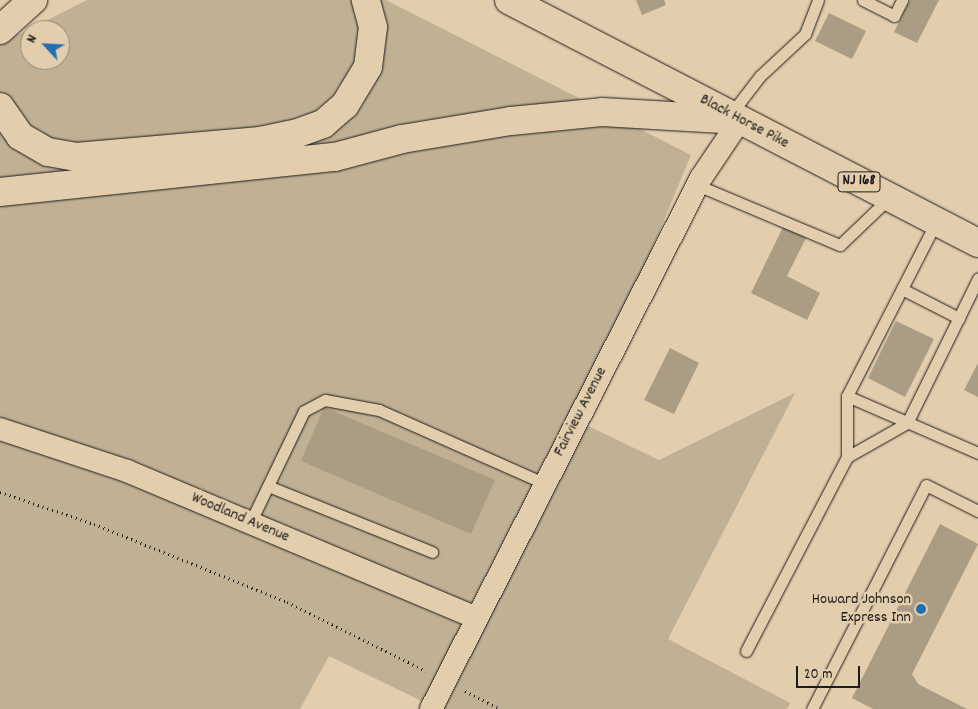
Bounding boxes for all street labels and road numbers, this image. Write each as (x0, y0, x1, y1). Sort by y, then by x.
street label: Black Horse Pike (696, 91, 792, 153)
road number: NJ 168 (836, 170, 882, 194)
street label: Fairview Avenue (550, 364, 612, 460)
street label: Woodland Avenue (188, 489, 292, 547)

